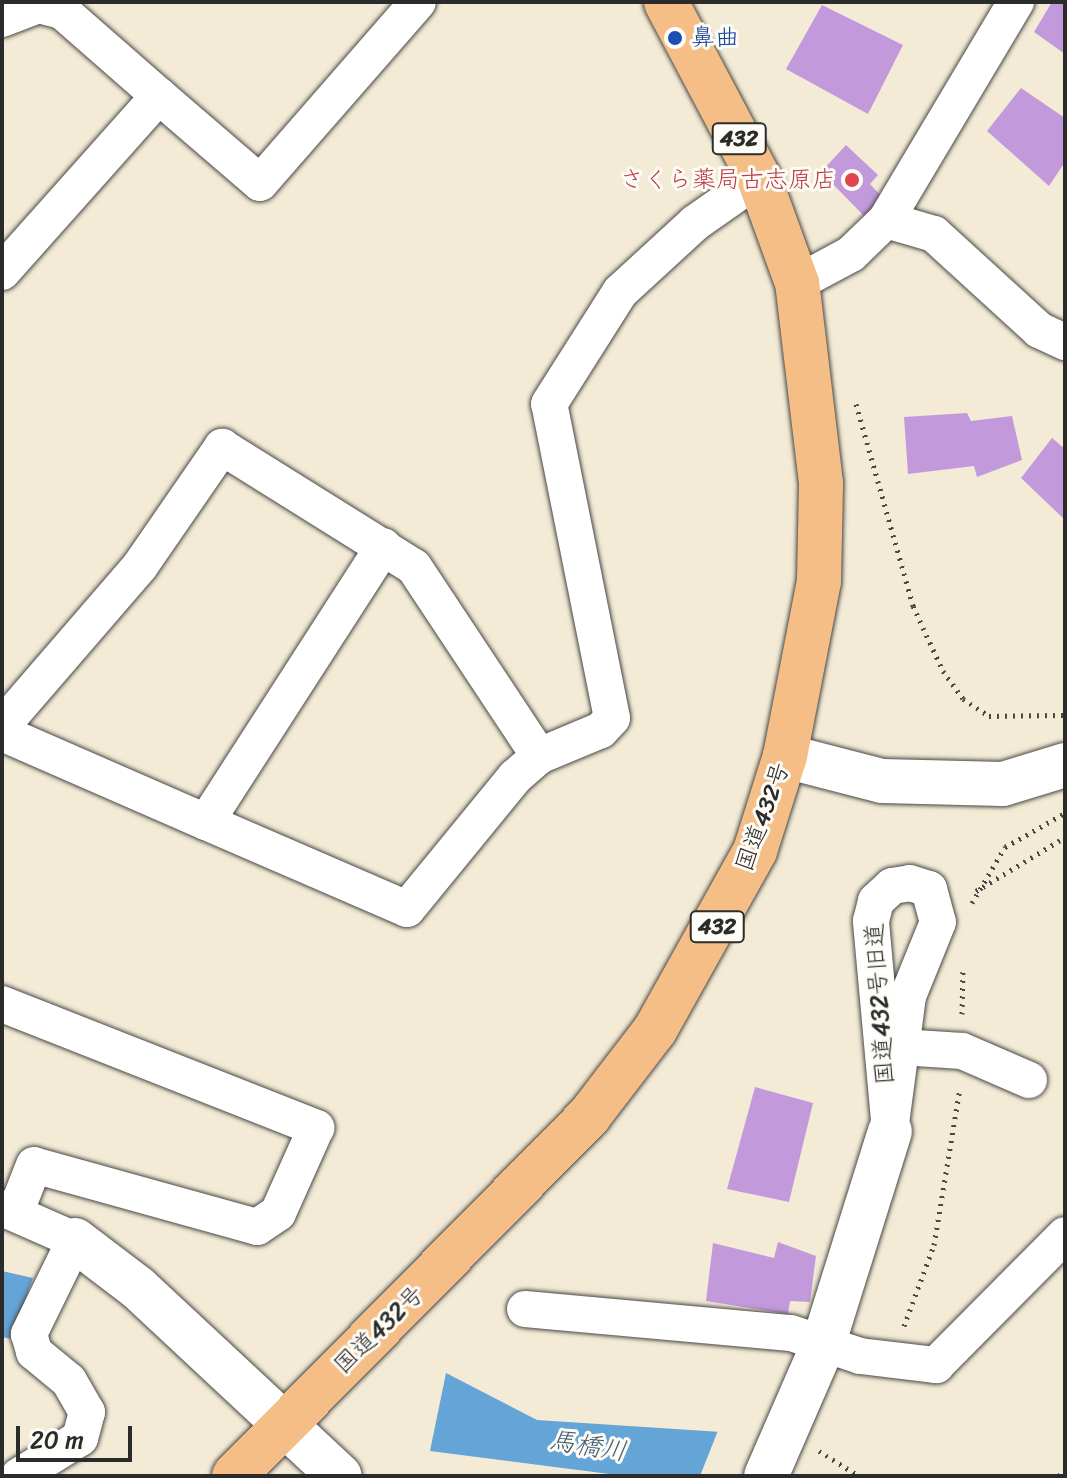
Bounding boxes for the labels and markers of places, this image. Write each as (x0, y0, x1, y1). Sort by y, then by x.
place label: 鼻曲 (691, 24, 739, 52)
marker: 鼻曲 (666, 29, 684, 47)
place label: さくら薬局古志原店 (620, 166, 836, 194)
marker: さくら薬局古志原店 (843, 171, 861, 189)

